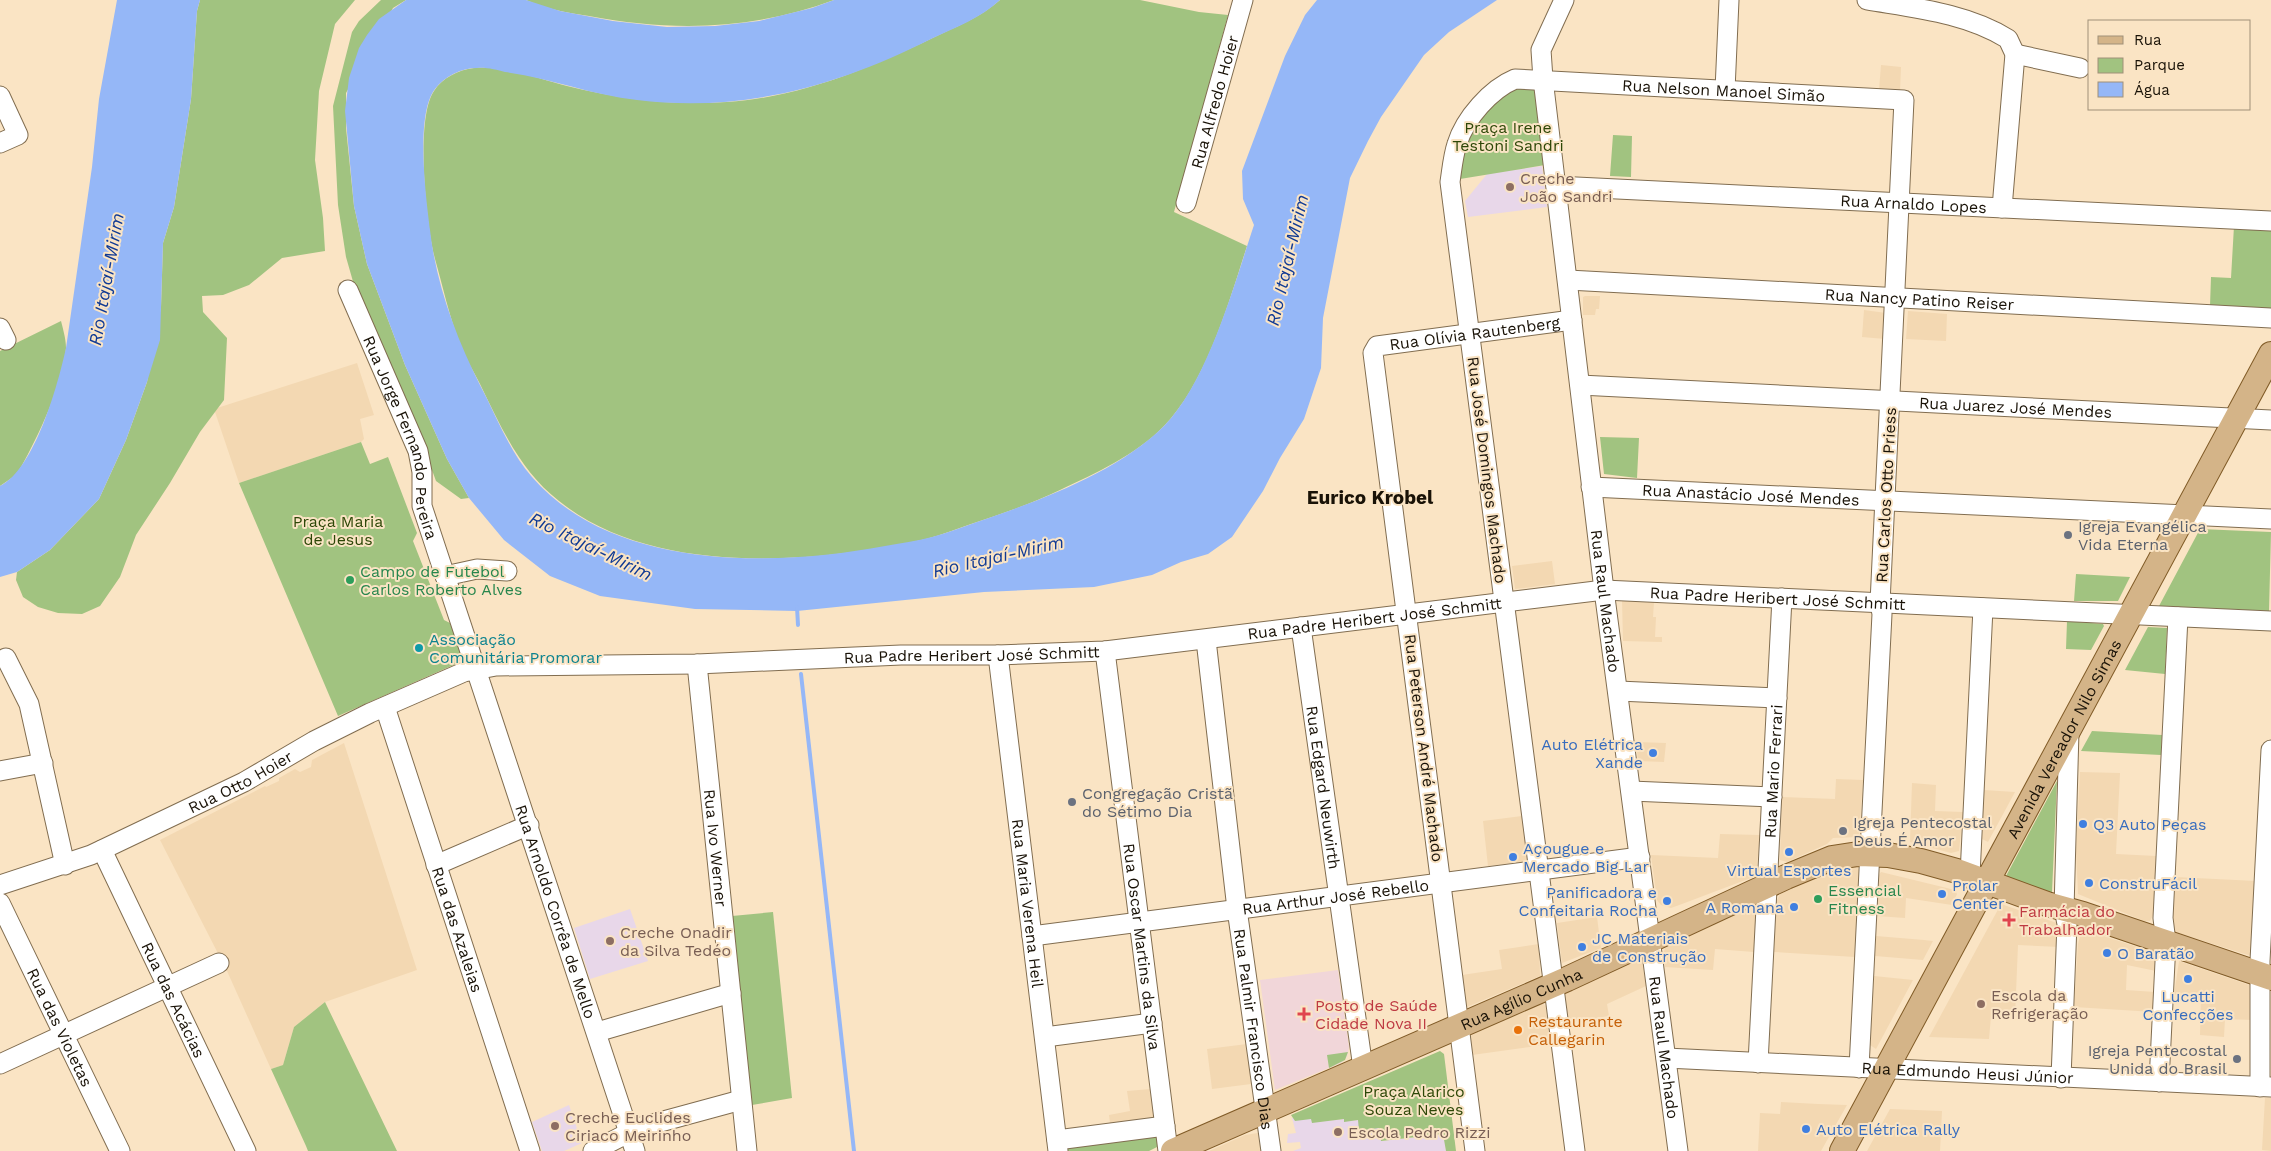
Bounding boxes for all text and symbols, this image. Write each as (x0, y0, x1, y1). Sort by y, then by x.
legend (2088, 20, 2251, 110)
text: Rua (2134, 31, 2162, 49)
street label: Rua Alfredo Hoier (1187, 33, 1242, 171)
text: Parque (2134, 56, 2185, 74)
street label: Rua Nelson Manoel Simão (1622, 75, 1826, 105)
text: Água (2134, 81, 2170, 99)
park label: Praça Irene Testoni Sandri (1452, 118, 1564, 155)
place label: Creche João Sandri (1520, 169, 1613, 206)
marker: Creche João Sandri (1504, 181, 1516, 193)
street label: Rua Arnaldo Lopes (1840, 190, 1987, 217)
water label: Rio Itajaí-Mirim (1262, 192, 1312, 328)
water label: Rio Itajaí-Mirim (84, 211, 128, 347)
street label: Rua Nancy Patino Reiser (1824, 284, 2015, 314)
street label: Rua Olívia Rautenberg (1388, 312, 1561, 354)
street label: Rua Jorge Fernando Pereira (359, 333, 442, 542)
street label: Rua José Domingos Machado (1464, 355, 1510, 585)
street label: Rua Juarez José Mendes (1918, 393, 2112, 421)
street label: Rua Carlos Otto Priess (1872, 407, 1900, 583)
street label: Rua Anastácio José Mendes (1642, 480, 1860, 509)
district label: Eurico Krobel (1307, 486, 1434, 509)
water label: Rio Itajaí-Mirim (526, 507, 656, 585)
park label: Praça Maria de Jesus (293, 512, 383, 549)
place label: Igreja Evangélica Vida Eterna (2078, 517, 2207, 554)
street label: Rua Raul Machado (1587, 528, 1624, 674)
marker: Igreja Evangélica Vida Eterna (2062, 529, 2074, 541)
water label: Rio Itajaí-Mirim (930, 531, 1066, 581)
place label: Campo de Futebol Carlos Roberto Alves (360, 562, 522, 599)
marker: Campo de Futebol Carlos Roberto Alves (344, 574, 356, 586)
street label: Rua Padre Heribert José Schmitt (1649, 583, 1906, 614)
street label: Rua Padre Heribert José Schmitt (1246, 593, 1503, 643)
place label: Associação Comunitária Promorar (429, 630, 602, 667)
street label: Rua Peterson André Machado (1401, 633, 1447, 863)
street label: Avenida Vereador Nilo Simas (2003, 636, 2125, 842)
marker: Associação Comunitária Promorar (413, 642, 425, 654)
street label: Rua Padre Heribert José Schmitt (843, 642, 1100, 667)
street label: Rua Edgard Neuwirth (1303, 704, 1344, 870)
street label: Rua Mario Ferrari (1760, 704, 1786, 839)
place label: Auto Elétrica Xande (1541, 735, 1643, 772)
street label: Rua Otto Hoier (185, 746, 296, 817)
marker: Auto Elétrica Xande (1647, 747, 1659, 759)
place label: Congregação Cristã do Sétimo Dia (1082, 784, 1233, 821)
street label: Rua Ivo Werner (700, 788, 731, 908)
marker: Congregação Cristã do Sétimo Dia (1066, 796, 1078, 808)
street label: Rua Arnoldo Corrêa de Mello (512, 802, 600, 1021)
place label: Igreja Pentecostal Deus É Amor (1853, 813, 1992, 850)
place label: Q3 Auto Peças (2093, 815, 2206, 834)
street label: Rua Maria Verena Heil (1008, 818, 1048, 989)
marker: Q3 Auto Peças (2077, 818, 2089, 830)
marker: Igreja Pentecostal Deus É Amor (1837, 825, 1849, 837)
place label: Açougue e Mercado Big Lar (1523, 839, 1649, 876)
street label: Rua Oscar Martins da Silva (1120, 842, 1165, 1051)
marker: Virtual Esportes (1783, 846, 1795, 858)
marker: Açougue e Mercado Big Lar (1507, 851, 1519, 863)
place label: Virtual Esportes (1727, 861, 1851, 880)
street label: Rua das Azaleias (428, 864, 487, 995)
place label: ConstruFácil (2099, 874, 2197, 893)
street label: Rua Arthur José Rebello (1241, 875, 1430, 918)
place label: Prolar Center (1952, 876, 2005, 913)
marker: ConstruFácil (2083, 877, 2095, 889)
place label: Essencial Fitness (1828, 881, 1901, 918)
place label: Panificadora e Confeitaria Rocha (1519, 883, 1657, 920)
marker: Prolar Center (1936, 888, 1948, 900)
marker: Essencial Fitness (1812, 893, 1824, 905)
marker: Panificadora e Confeitaria Rocha (1661, 895, 1673, 907)
place label: A Romana (1705, 898, 1784, 917)
marker: A Romana (1788, 901, 1800, 913)
place label: Farmácia do Trabalhador (2019, 902, 2115, 939)
marker: Farmácia do Trabalhador (2003, 914, 2015, 926)
place label: Creche Onadir da Silva Tedéo (620, 923, 732, 960)
street label: Rua Palmir Francisco Dias (1230, 927, 1277, 1131)
place label: JC Materiais de Construção (1592, 929, 1706, 966)
marker: Creche Onadir da Silva Tedéo (604, 935, 616, 947)
street label: Rua das Acácias (138, 939, 209, 1061)
marker: JC Materiais de Construção (1576, 941, 1588, 953)
place label: O Baratão (2117, 944, 2194, 963)
marker: O Baratão (2101, 947, 2113, 959)
street label: Rua Agílio Cunha (1457, 964, 1585, 1034)
street label: Rua das Violetas (23, 965, 97, 1090)
marker: Lucatti Confecções (2182, 973, 2194, 985)
street label: Rua Raul Machado (1645, 975, 1683, 1120)
place label: Escola da Refrigeração (1991, 986, 2088, 1023)
place label: Lucatti Confecções (2143, 987, 2233, 1024)
place label: Posto de Saúde Cidade Nova II (1315, 996, 1437, 1033)
marker: Escola da Refrigeração (1975, 998, 1987, 1010)
marker: Posto de Saúde Cidade Nova II (1297, 1007, 1311, 1021)
place label: Restaurante Callegarin (1528, 1012, 1623, 1049)
marker: Restaurante Callegarin (1512, 1024, 1524, 1036)
place label: Igreja Pentecostal Unida do Brasil (2088, 1041, 2227, 1078)
marker: Igreja Pentecostal Unida do Brasil (2231, 1053, 2243, 1065)
street label: Rua Edmundo Heusi Júnior (1861, 1058, 2075, 1087)
park label: Praça Alarico Souza Neves (1363, 1082, 1465, 1119)
place label: Creche Euclides Ciriaco Meirinho (565, 1108, 691, 1145)
marker: Creche Euclides Ciriaco Meirinho (549, 1120, 561, 1132)
place label: Auto Elétrica Rally (1816, 1120, 1961, 1139)
place label: Escola Pedro Rizzi (1348, 1123, 1491, 1142)
marker: Auto Elétrica Rally (1800, 1123, 1812, 1135)
marker: Escola Pedro Rizzi (1332, 1126, 1344, 1138)

